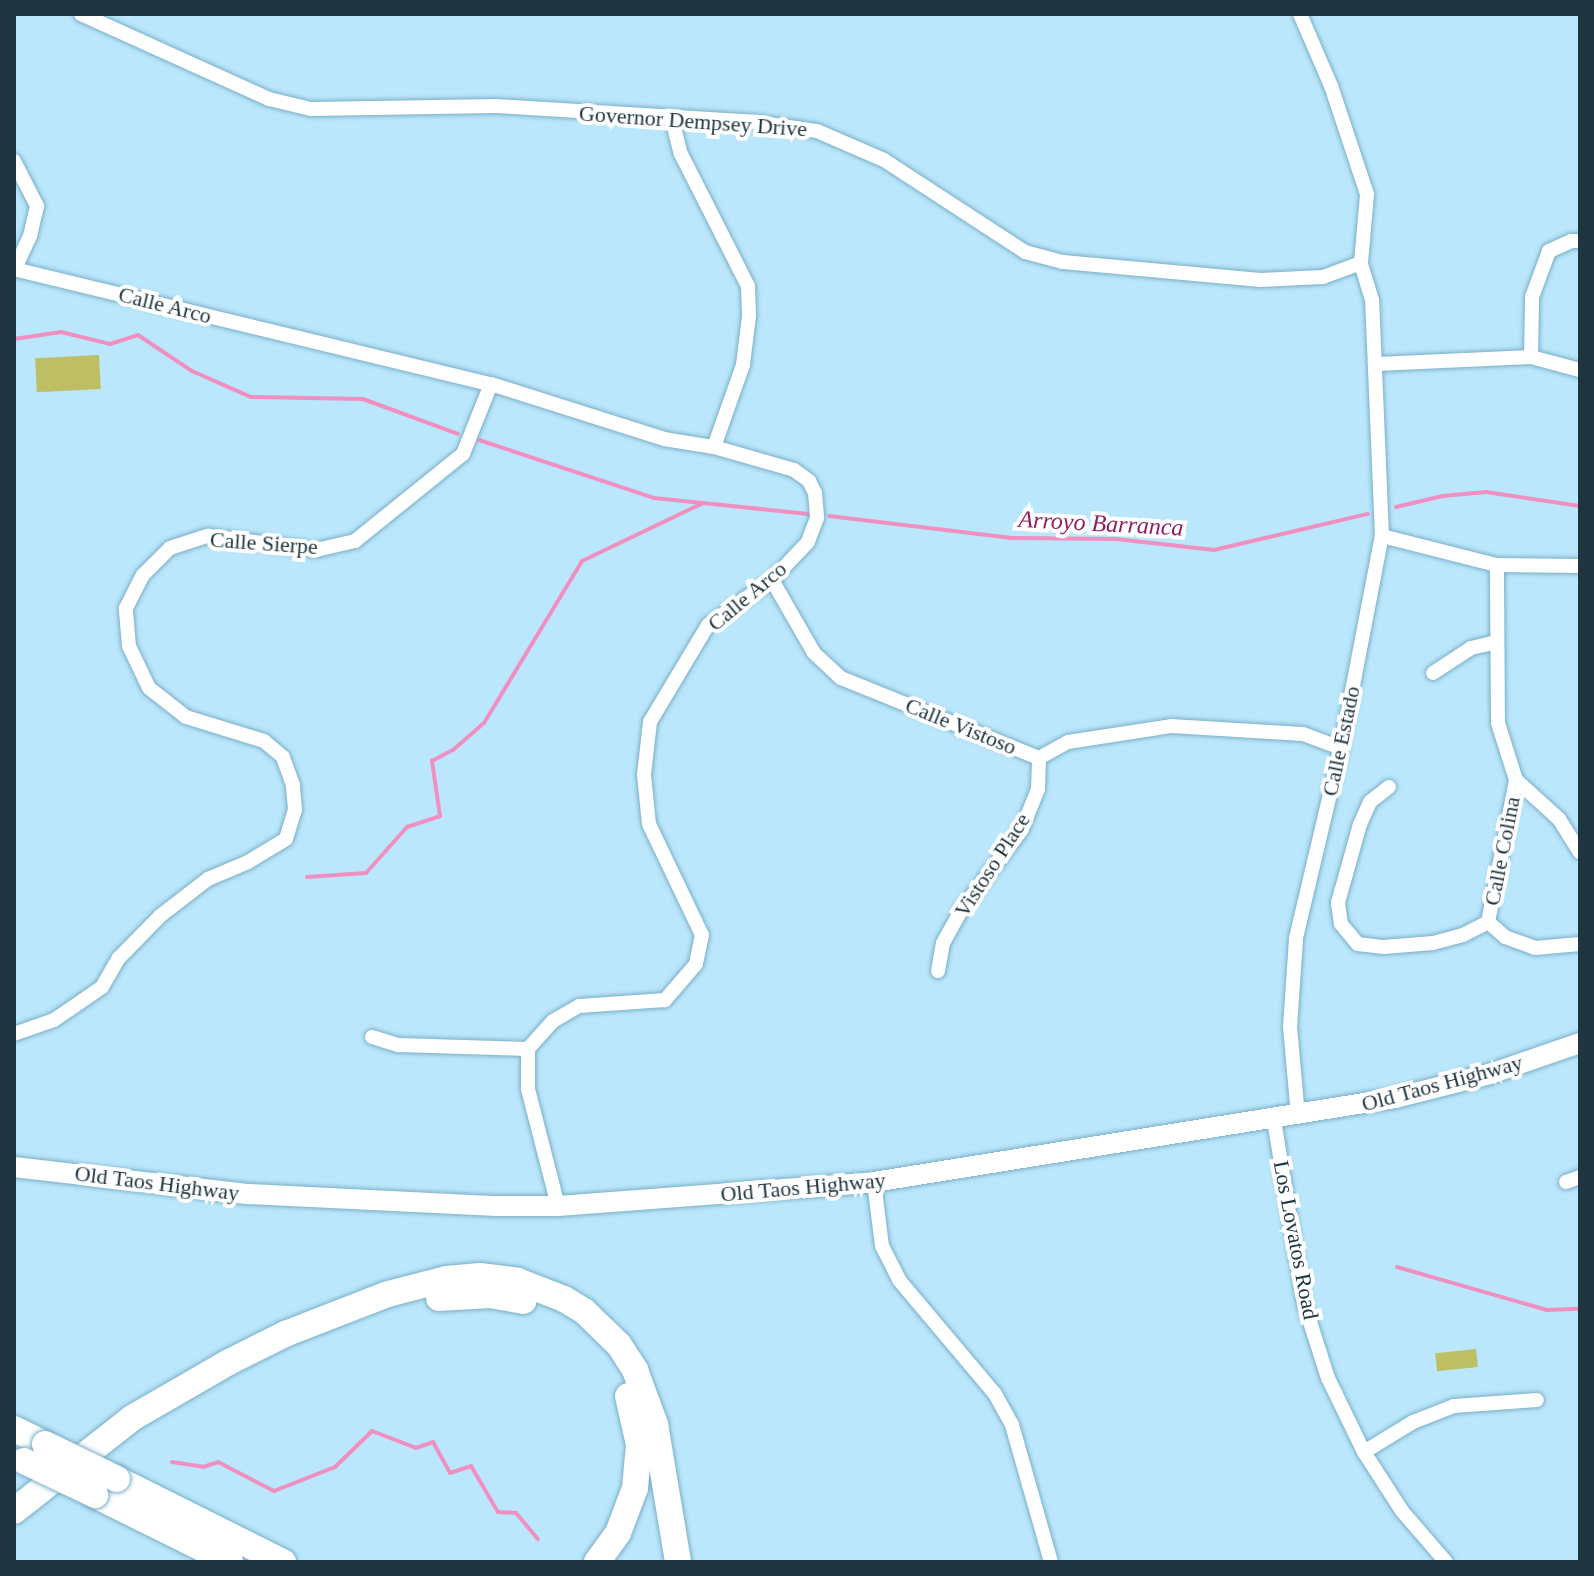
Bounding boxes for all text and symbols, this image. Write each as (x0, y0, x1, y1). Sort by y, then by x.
street label: Governor Dempsey Drive (578, 100, 808, 142)
street label: Calle Arco (115, 281, 215, 329)
water label: Arroyo Barranca (1018, 505, 1184, 543)
street label: Calle Sierpe (209, 526, 319, 560)
street label: Calle Arco (702, 555, 792, 637)
street label: Calle Estado (1316, 684, 1366, 798)
street label: Calle Vistoso (901, 692, 1021, 760)
street label: Calle Colina (1478, 794, 1526, 908)
street label: Vistoso Place (949, 808, 1035, 922)
street label: Old Taos Highway (1358, 1049, 1526, 1117)
street label: Los Lovatos Road (1268, 1158, 1324, 1322)
street label: Old Taos Highway (73, 1160, 241, 1206)
street label: Old Taos Highway (719, 1167, 887, 1207)

